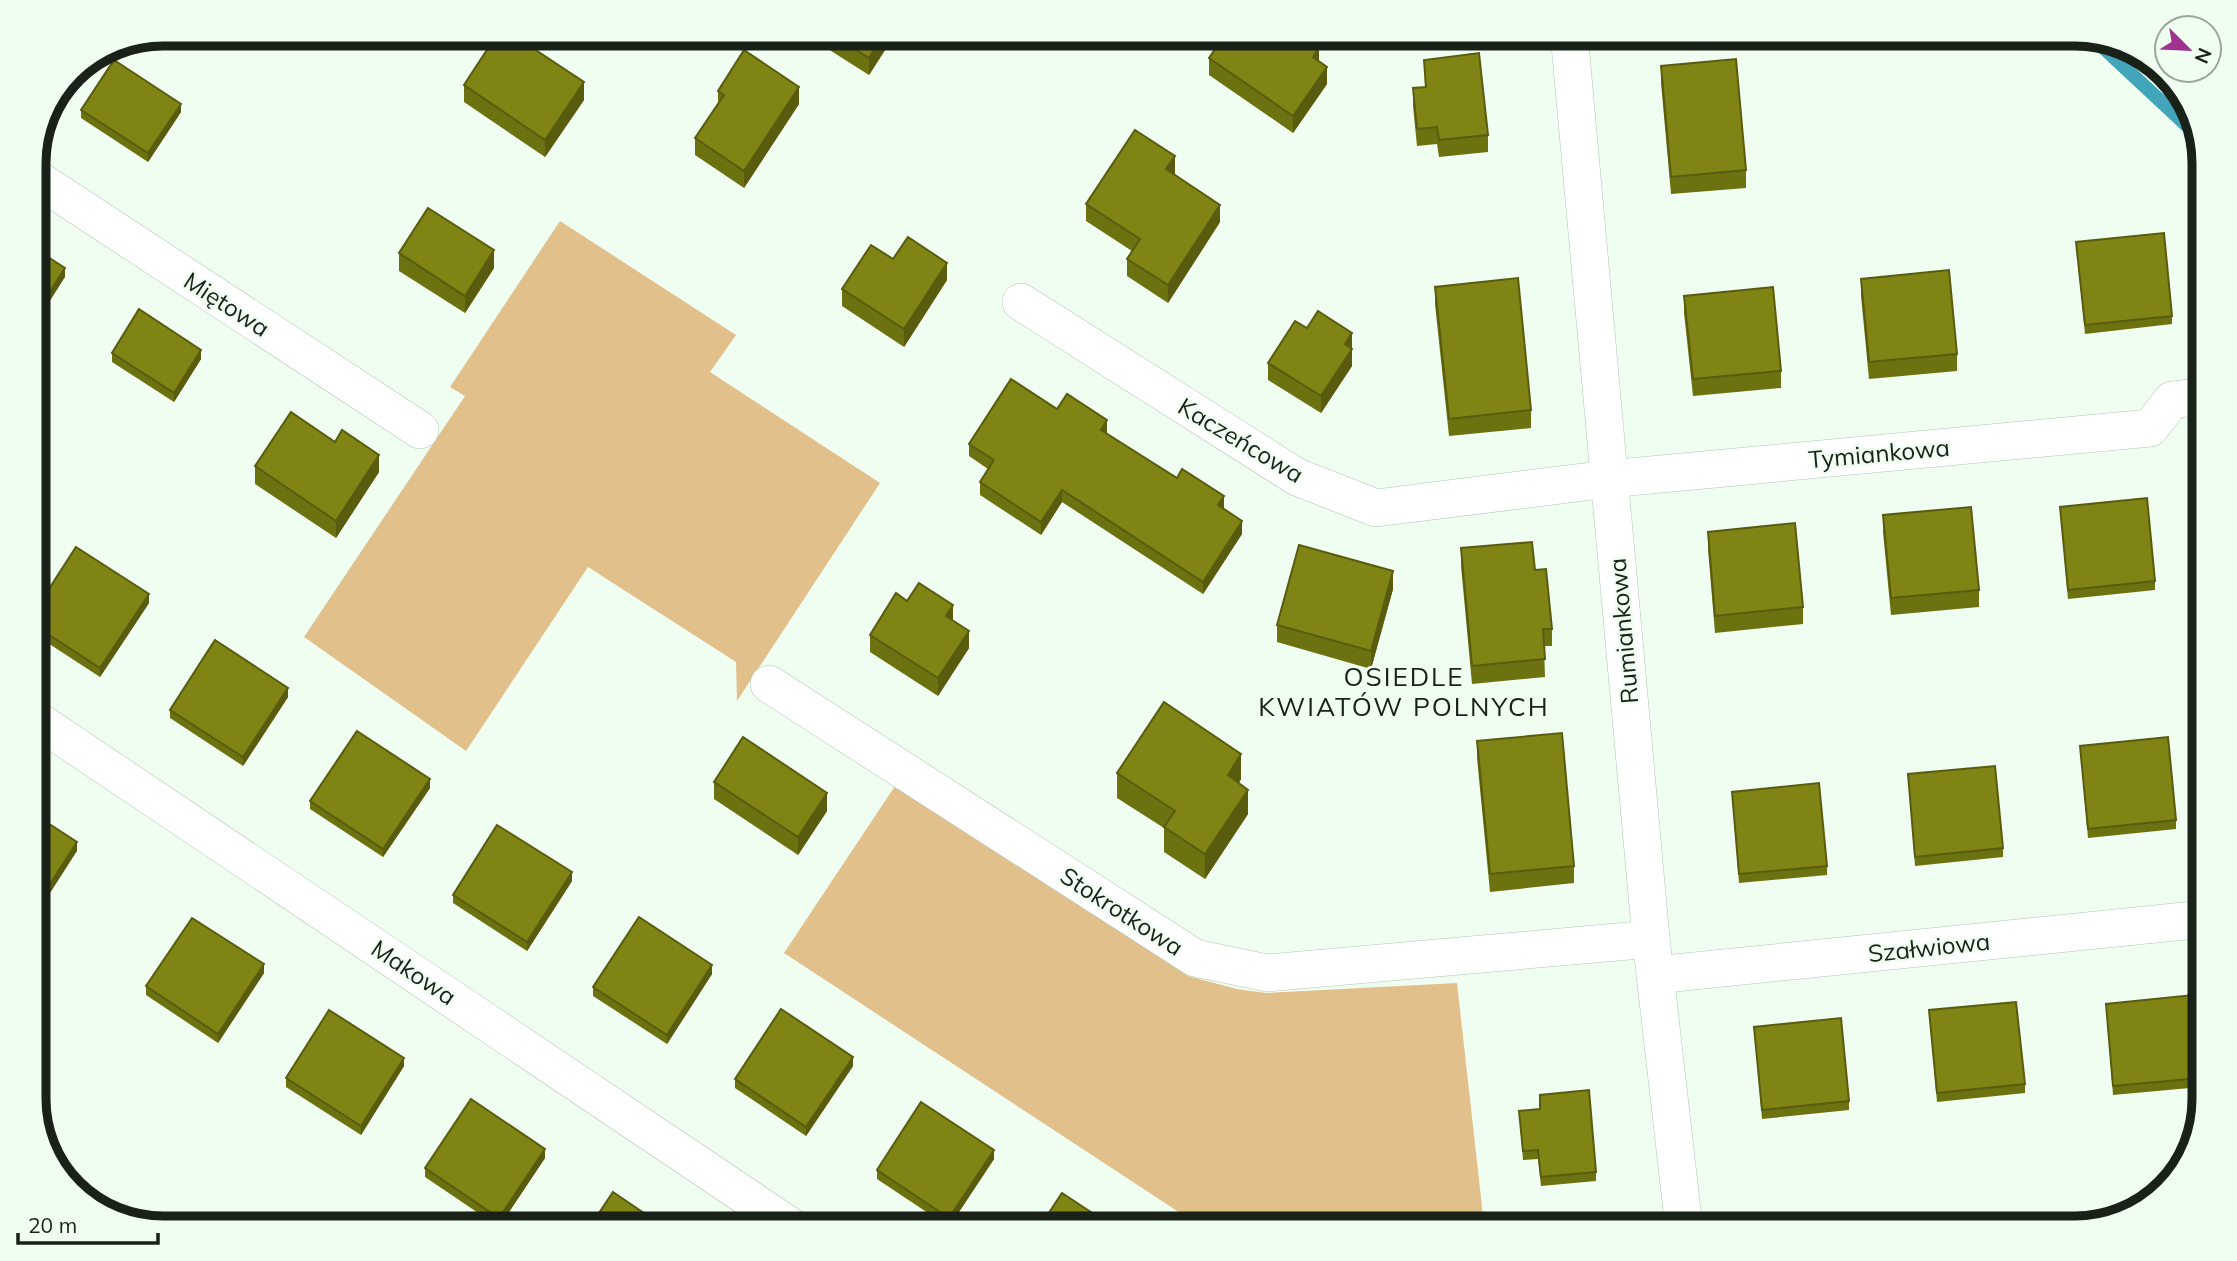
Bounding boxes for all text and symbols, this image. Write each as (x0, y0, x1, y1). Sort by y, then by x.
north arrow (2153, 14, 2223, 84)
text: N (2190, 44, 2217, 67)
street label: Miętowa (178, 265, 276, 343)
street label: Kaczeńcowa (1173, 391, 1309, 489)
street label: Tymiankowa (1807, 432, 1951, 474)
street label: Rumiankowa (1602, 557, 1644, 705)
district label: OSIEDLE KWIATÓW POLNYCH (1258, 660, 1550, 723)
street label: Stokrotkowa (1055, 860, 1189, 962)
street label: Szałwiowa (1867, 926, 1991, 968)
street label: Makowa (366, 933, 462, 1011)
scale bar (18, 1202, 158, 1246)
text: 20 m (28, 1212, 77, 1238)

